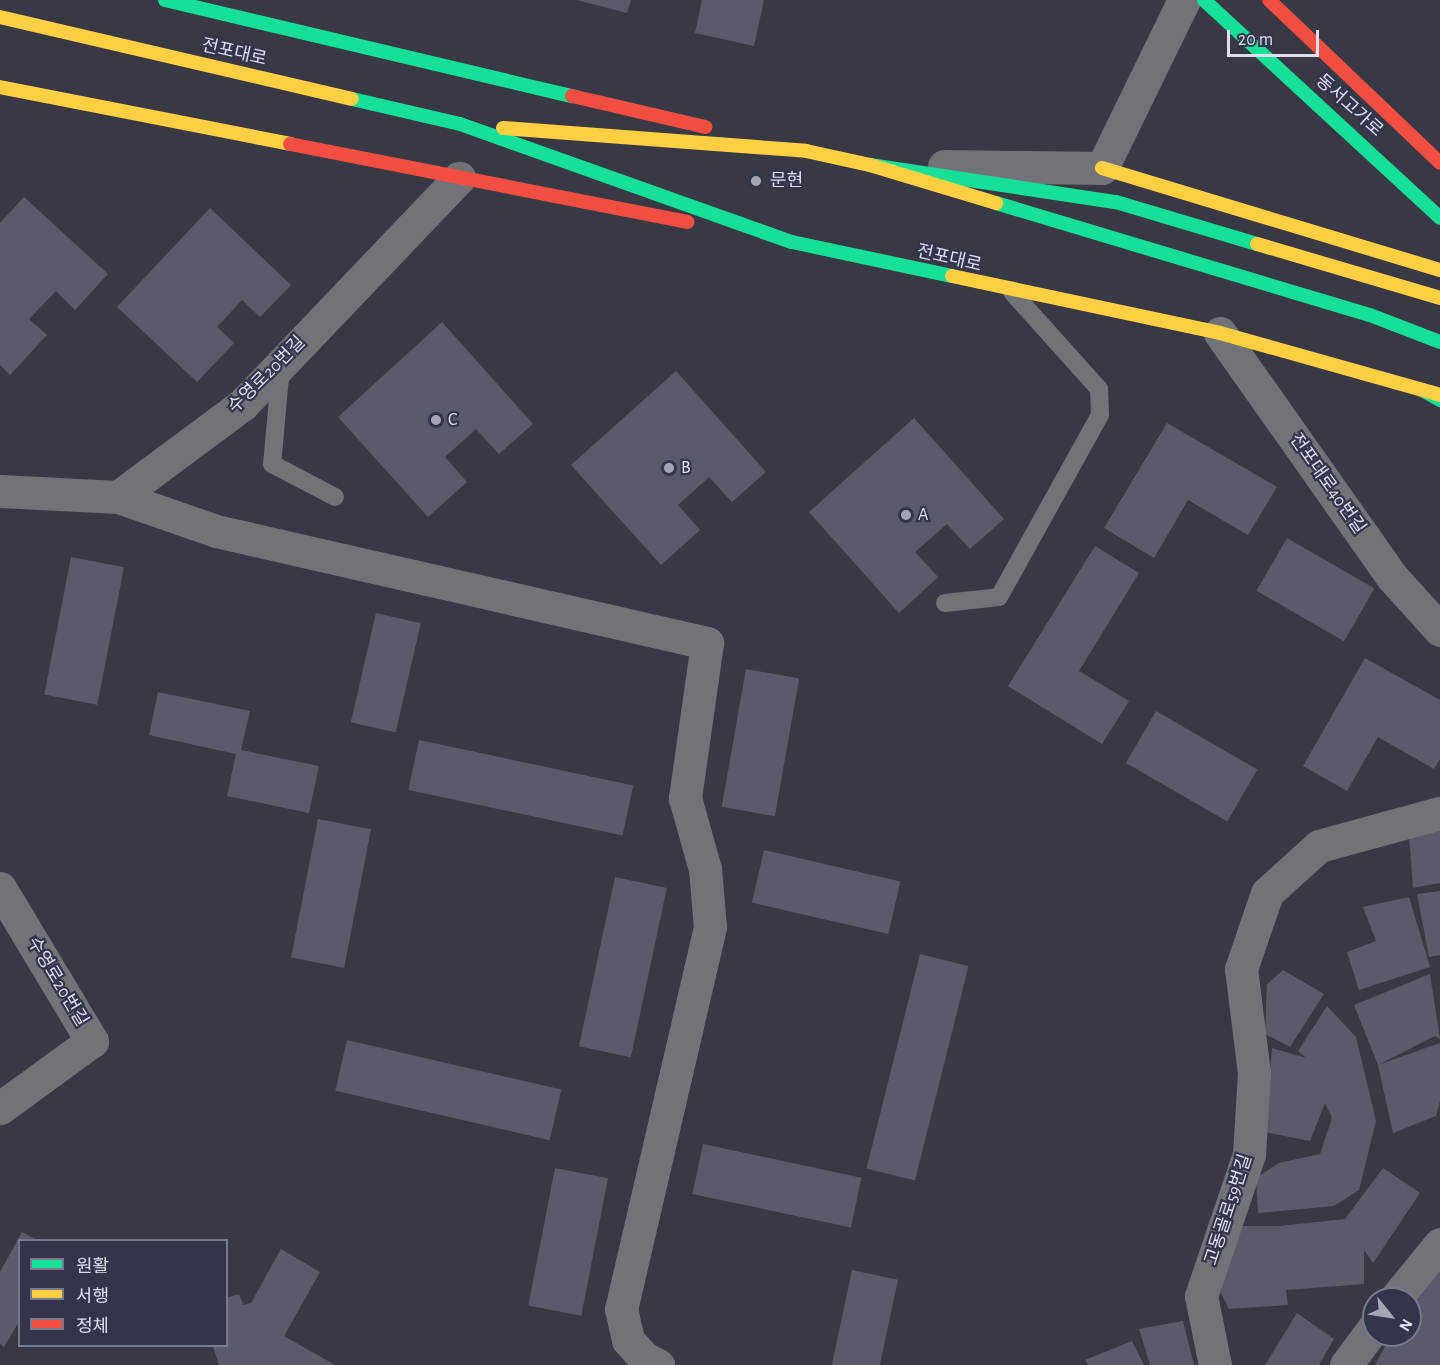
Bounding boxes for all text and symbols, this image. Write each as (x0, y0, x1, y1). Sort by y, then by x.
scale bar (1230, 18, 1322, 56)
text: 20 m (1238, 31, 1273, 49)
street label: 전포대로 (199, 35, 269, 71)
street label: 동서고가로 (1311, 70, 1387, 142)
place label: 문현 (770, 170, 803, 192)
marker: 문현 (747, 172, 765, 190)
street label: 전포대로 (914, 241, 984, 277)
street label: 수영로20번길 (224, 332, 310, 418)
place label: C (448, 409, 457, 431)
marker: C (429, 413, 443, 427)
street label: 전포대로40번길 (1284, 430, 1370, 538)
place label: B (681, 457, 691, 479)
marker: B (662, 461, 676, 475)
place label: A (918, 504, 928, 526)
marker: A (899, 508, 913, 522)
street label: 수영로20번길 (22, 933, 92, 1031)
street label: 고동골로59번길 (1201, 1152, 1257, 1268)
legend (18, 1239, 228, 1347)
text: 원활 (76, 1258, 109, 1276)
north arrow (1362, 1287, 1422, 1347)
text: 서행 (76, 1288, 109, 1306)
text: N (1396, 1316, 1416, 1334)
text: 정체 (76, 1318, 109, 1336)

